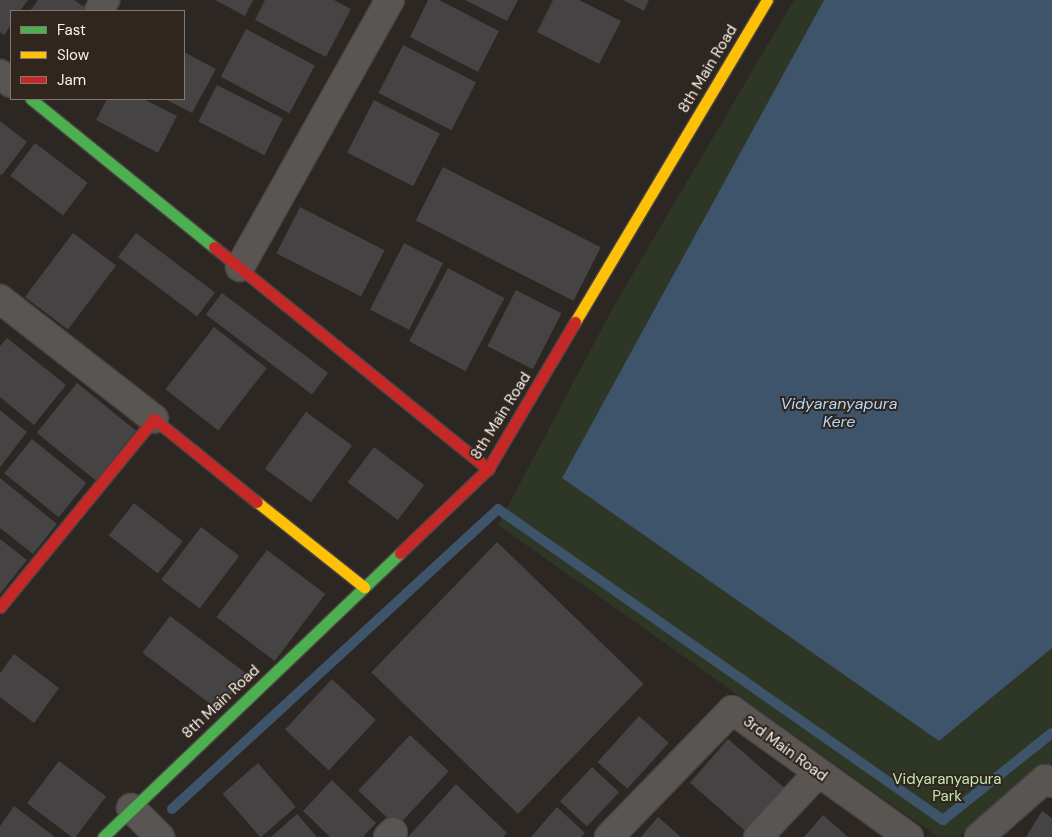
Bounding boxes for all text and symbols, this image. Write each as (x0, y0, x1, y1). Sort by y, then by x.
legend (10, 10, 185, 100)
text: Fast (57, 20, 86, 40)
street label: 8th Main Road (675, 22, 741, 116)
text: Slow (57, 45, 89, 65)
text: Jam (57, 70, 86, 90)
street label: 8th Main Road (467, 369, 535, 463)
water label: Vidyaranyapura Kere (780, 394, 898, 432)
street label: 8th Main Road (178, 661, 264, 743)
street label: 3rd Main Road (739, 713, 831, 785)
park label: Vidyaranyapura Park (893, 770, 1001, 805)

